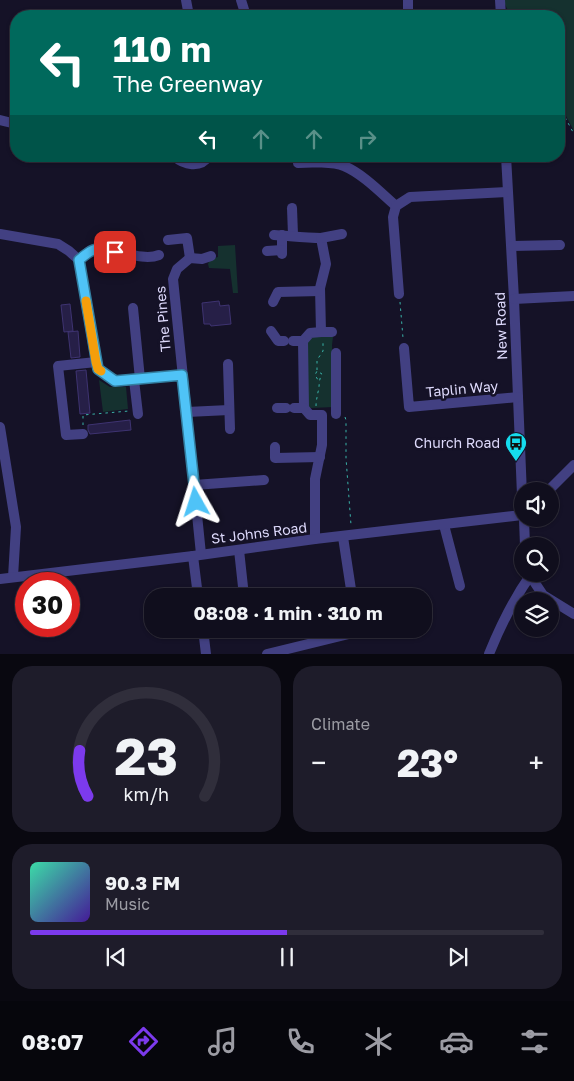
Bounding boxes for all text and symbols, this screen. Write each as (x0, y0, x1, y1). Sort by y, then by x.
text: 110 m (113, 28, 211, 70)
icon: left (30, 30, 95, 95)
text: The Greenway (113, 70, 263, 97)
icon: left (194, 125, 222, 153)
icon: ahead (247, 125, 275, 153)
icon: ahead (300, 125, 328, 153)
icon: right (353, 125, 381, 153)
pin (94, 231, 136, 273)
icon: arrive (101, 238, 129, 266)
street label: The Pines (151, 285, 174, 353)
street label: New Road (491, 292, 510, 360)
street label: Taplin Way (425, 377, 499, 400)
bus stop icon: Church Road (504, 431, 528, 462)
place label: Church Road (414, 434, 500, 451)
position arrow (169, 475, 221, 527)
map controls (514, 482, 559, 637)
button: sound (514, 482, 559, 527)
street label: St Johns Road (210, 518, 308, 547)
button: search (514, 537, 559, 582)
speed limit sign: 30 (15, 572, 80, 637)
button: layers (514, 592, 559, 637)
text: 08:08 · 1 min · 310 m (193, 601, 383, 624)
text: Climate (311, 714, 370, 734)
text: 23 (115, 724, 178, 786)
text: 23° (397, 740, 458, 785)
text: − (311, 746, 326, 779)
text: + (529, 746, 544, 779)
text: km/h (124, 783, 169, 805)
text: 90.3 FM (105, 871, 180, 894)
text: Music (105, 894, 150, 914)
icon: previous (102, 943, 130, 971)
icon: pause (273, 943, 301, 971)
icon: next (444, 943, 472, 971)
icon: directions (126, 1024, 161, 1059)
icon: music (205, 1024, 240, 1059)
icon: phone (283, 1024, 318, 1059)
icon: climate (361, 1024, 396, 1059)
icon: car (439, 1024, 474, 1059)
icon: filters (517, 1024, 552, 1059)
text: 08:07 (22, 1028, 83, 1055)

